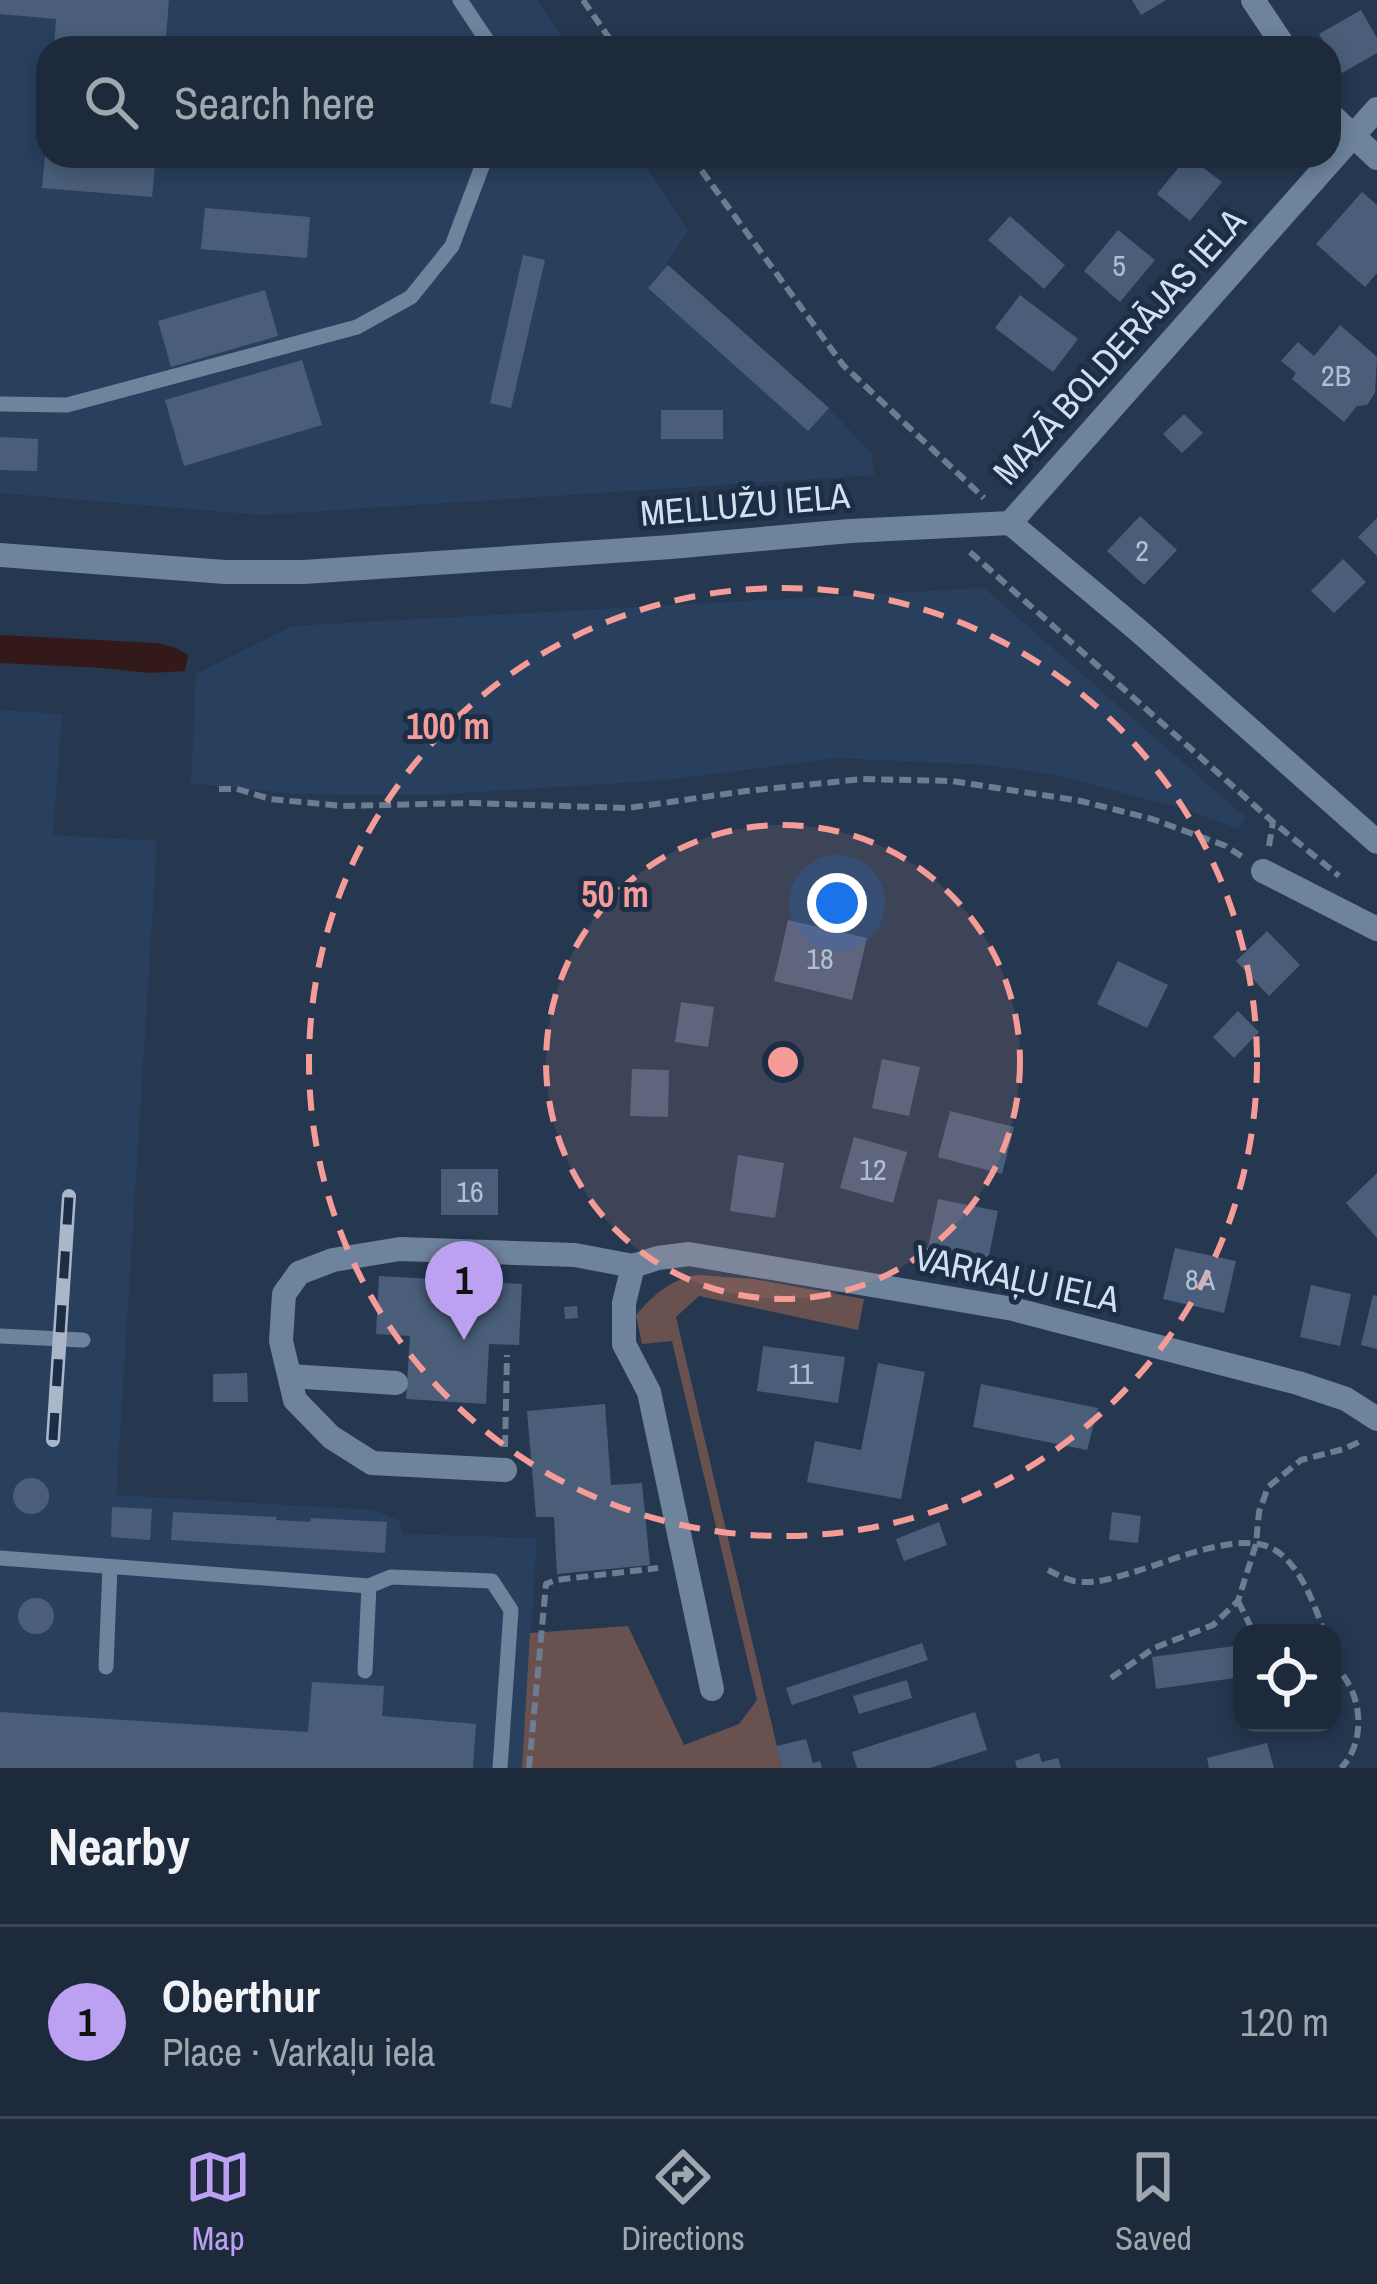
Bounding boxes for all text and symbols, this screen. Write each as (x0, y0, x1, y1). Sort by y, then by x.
search box (36, 36, 1341, 168)
icon: search (78, 69, 144, 135)
text: Search here (174, 72, 375, 133)
street label: MAZĀ BOLDERĀJAS IELA (982, 197, 1256, 494)
house number: 5 (1112, 245, 1126, 285)
house number: 2B (1321, 355, 1351, 395)
street label: MELLUŽU IELA (638, 471, 852, 537)
house number: 2 (1135, 530, 1149, 570)
text: 100 m (406, 702, 490, 750)
text: 50 m (581, 870, 649, 918)
your location (807, 873, 867, 933)
house number: 18 (806, 938, 834, 978)
centre of rings (762, 1041, 804, 1083)
house number: 12 (859, 1149, 887, 1189)
house number: 16 (456, 1171, 484, 1211)
street label: VARKAĻU IELA (910, 1233, 1124, 1323)
pin: 1 (425, 1241, 503, 1340)
house number: 8A (1185, 1259, 1216, 1299)
house number: 11 (788, 1353, 814, 1393)
map controls (1233, 1624, 1341, 1732)
button: locate (1233, 1624, 1341, 1732)
text: Nearby (48, 1812, 190, 1881)
text: Oberthur (162, 1965, 320, 2026)
text: 1 (78, 1996, 96, 2048)
text: 120 m (1240, 1996, 1329, 2048)
text: Place · Varkaļu iela (162, 2026, 435, 2078)
tab: Map (185, 2144, 251, 2260)
tab: Directions (621, 2144, 745, 2260)
tab: Saved (1115, 2144, 1192, 2260)

